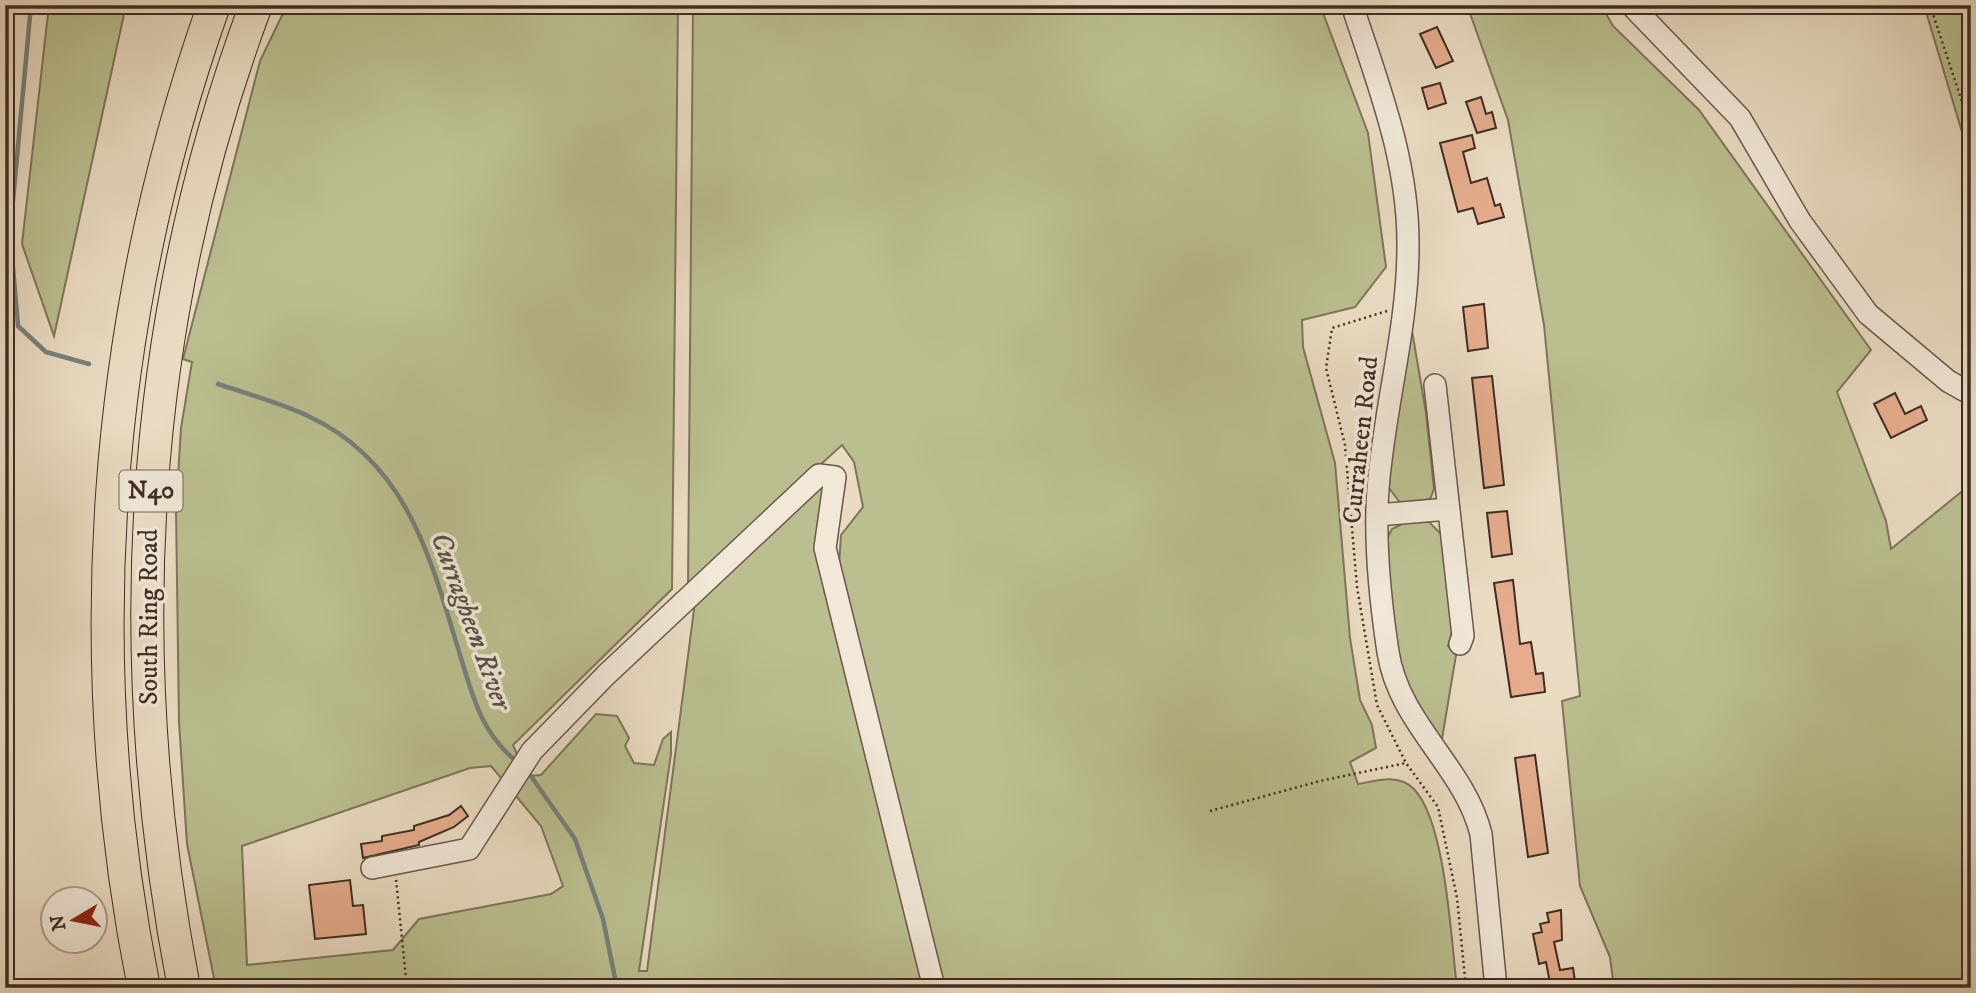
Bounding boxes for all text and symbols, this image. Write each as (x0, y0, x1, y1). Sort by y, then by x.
street label: Curraheen Road (1336, 355, 1386, 525)
road number: N40 (120, 470, 182, 512)
water label: Curragheen River (423, 527, 520, 717)
street label: South Ring Road (133, 529, 166, 705)
north arrow (38, 884, 108, 954)
text: N (46, 913, 71, 932)

